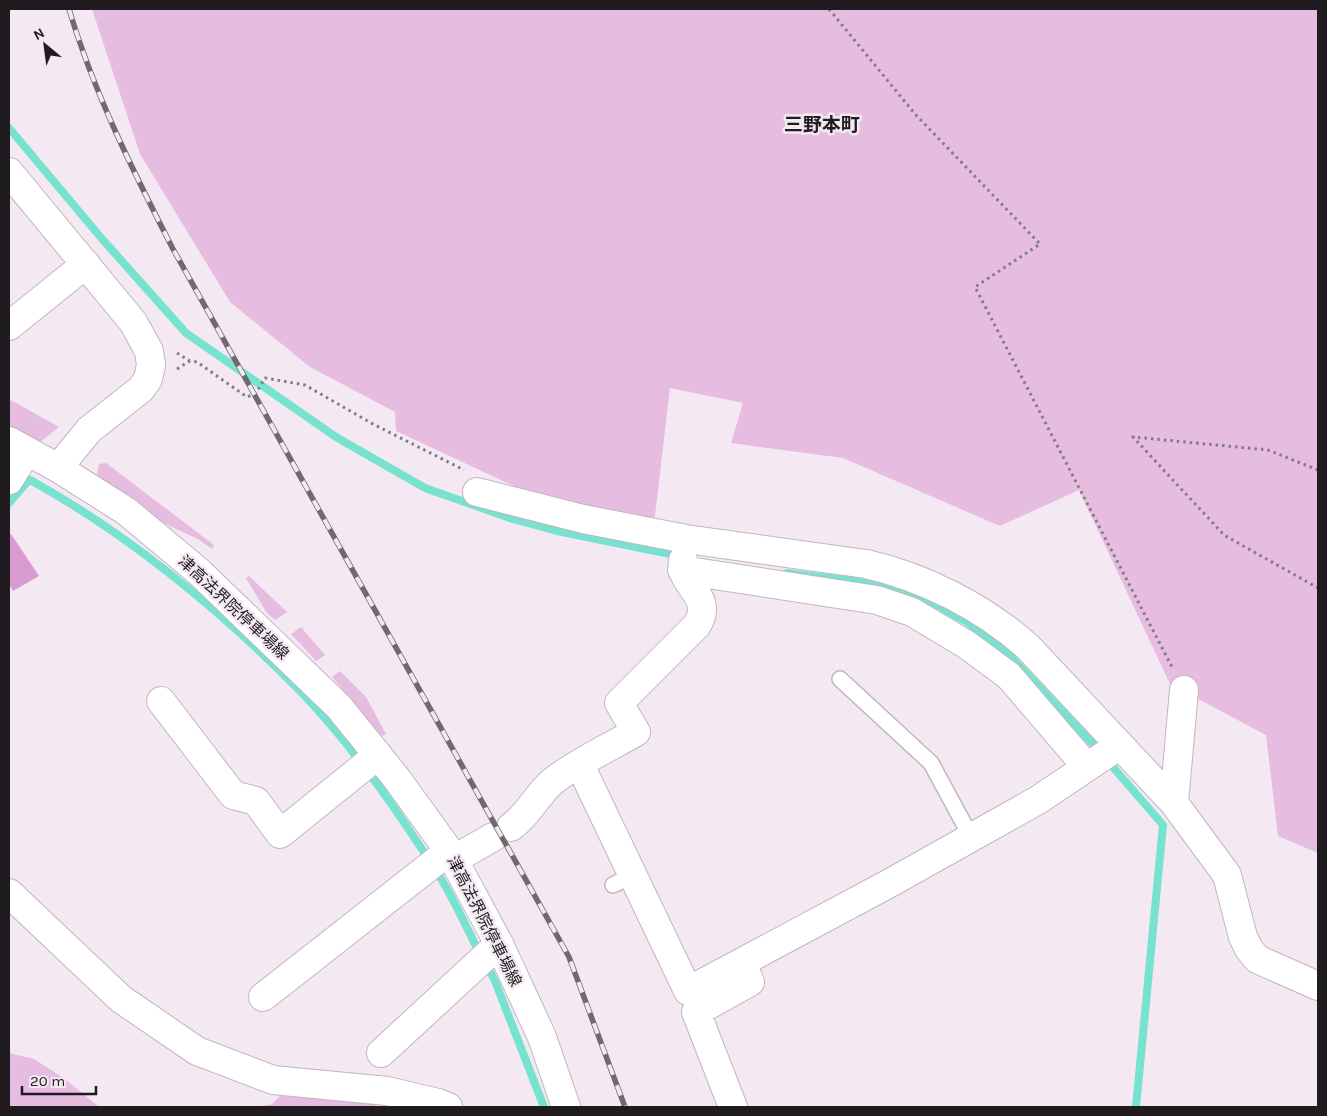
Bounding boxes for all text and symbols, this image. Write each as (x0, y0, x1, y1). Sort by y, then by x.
north arrow (20, 20, 70, 70)
text: N (30, 24, 47, 44)
district label: 三野本町 (784, 114, 860, 136)
street label: 津高法界院停車場線 (175, 551, 293, 663)
street label: 津高法界院停車場線 (443, 853, 526, 990)
scale bar (22, 1064, 96, 1096)
text: 20 m (30, 1072, 65, 1090)

